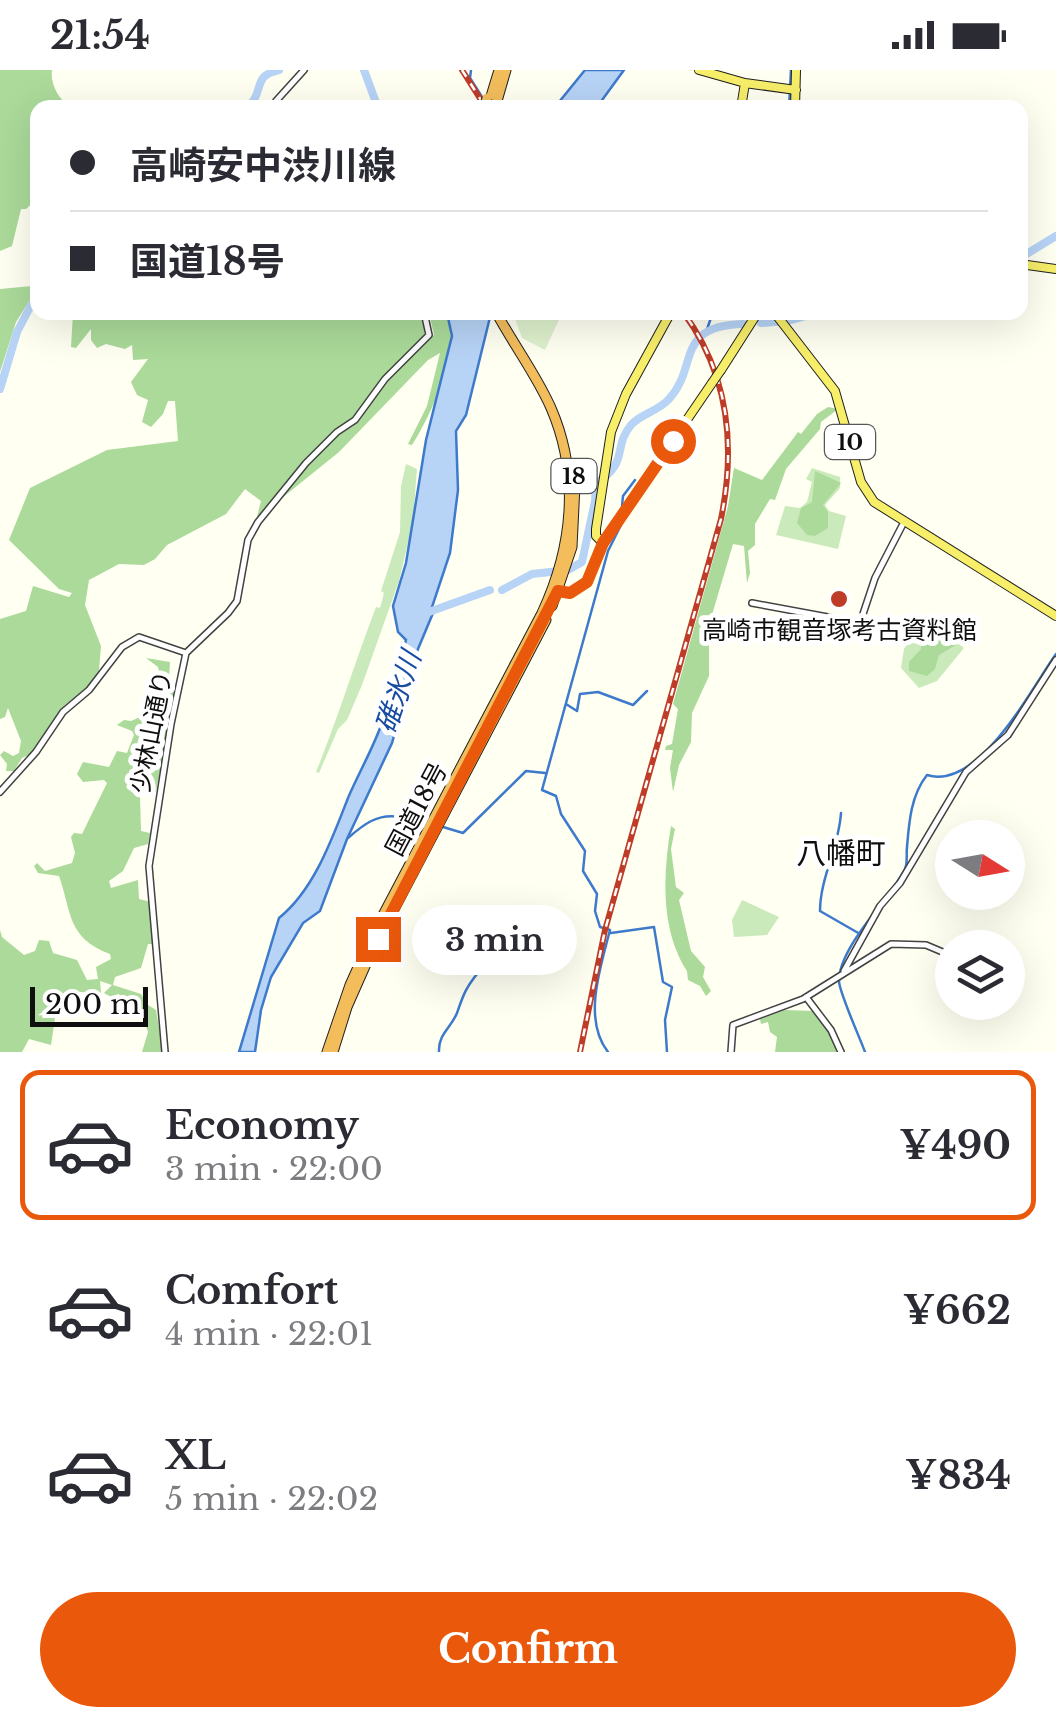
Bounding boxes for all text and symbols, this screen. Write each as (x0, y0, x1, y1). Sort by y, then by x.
text: 21:54 (50, 12, 150, 59)
text: 高崎安中渋川線 (130, 142, 396, 189)
text: 国道18号 (130, 238, 285, 285)
route start (651, 419, 696, 464)
road number: 10 (825, 425, 875, 459)
road number: 18 (552, 459, 596, 493)
marker: 高崎市観音塚考古資料館 (828, 588, 850, 610)
place label: 高崎市観音塚考古資料館 (701, 615, 977, 646)
water label: 碓氷川 (368, 644, 430, 738)
street label: 少林山通り (124, 668, 179, 796)
street label: 国道18号 (379, 757, 454, 861)
north arrow (935, 820, 1025, 910)
map controls (935, 820, 1025, 1020)
district label: 八幡町 (796, 835, 886, 872)
callout: 3 min (413, 904, 578, 974)
route end (356, 917, 401, 962)
text: 3 min (445, 920, 544, 960)
button: layers (935, 930, 1025, 1020)
scale bar (30, 982, 148, 1026)
text: 200 m (45, 987, 140, 1022)
icon: car (45, 1100, 135, 1190)
text: Economy (165, 1102, 359, 1149)
text: ¥490 (899, 1122, 1011, 1169)
text: 3 min · 22:00 (165, 1149, 383, 1189)
icon: car (45, 1265, 135, 1355)
text: Comfort (165, 1267, 338, 1314)
text: ¥662 (903, 1287, 1011, 1334)
text: 4 min · 22:01 (165, 1314, 373, 1354)
icon: car (45, 1430, 135, 1520)
text: XL (165, 1432, 226, 1479)
text: ¥834 (905, 1452, 1011, 1499)
text: 5 min · 22:02 (165, 1479, 378, 1519)
button: Confirm (40, 1592, 1016, 1707)

